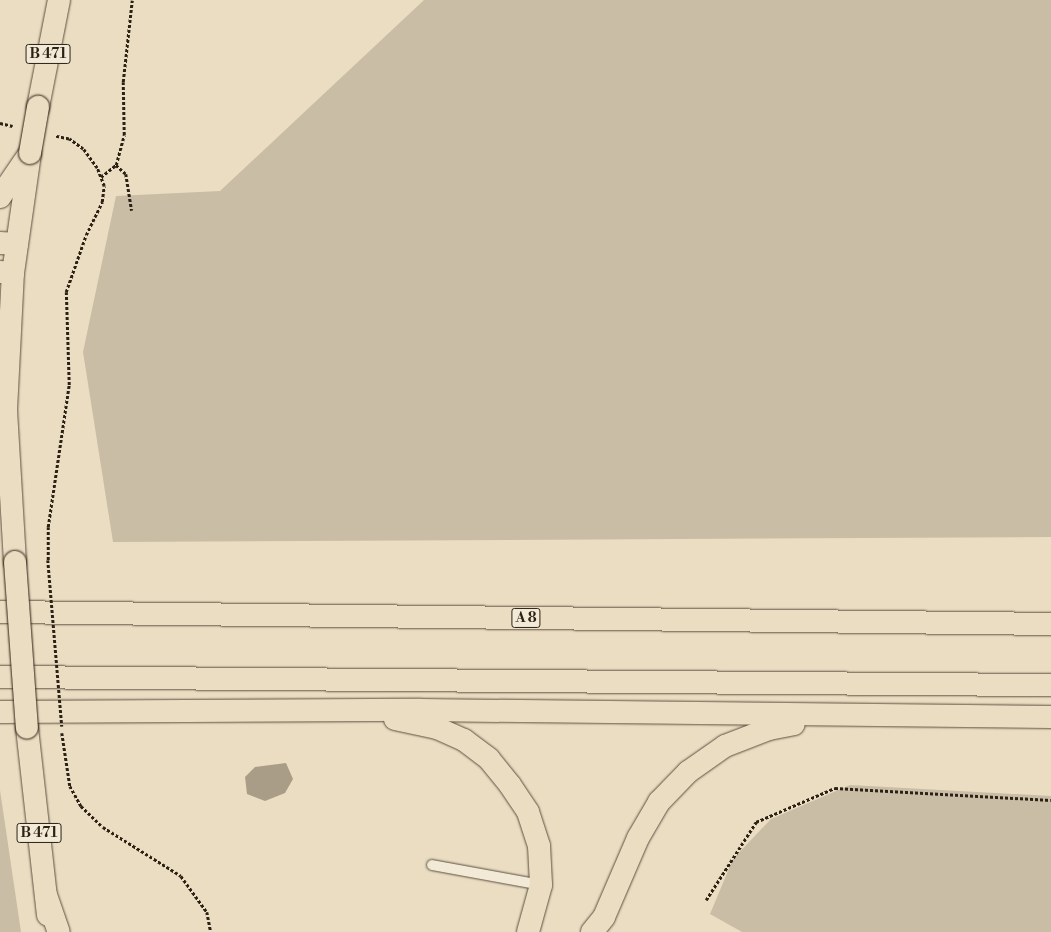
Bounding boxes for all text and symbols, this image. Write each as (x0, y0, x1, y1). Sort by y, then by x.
road number: B 471 (25, 42, 71, 66)
road number: A 8 (511, 606, 541, 630)
road number: B 471 (16, 821, 62, 845)

